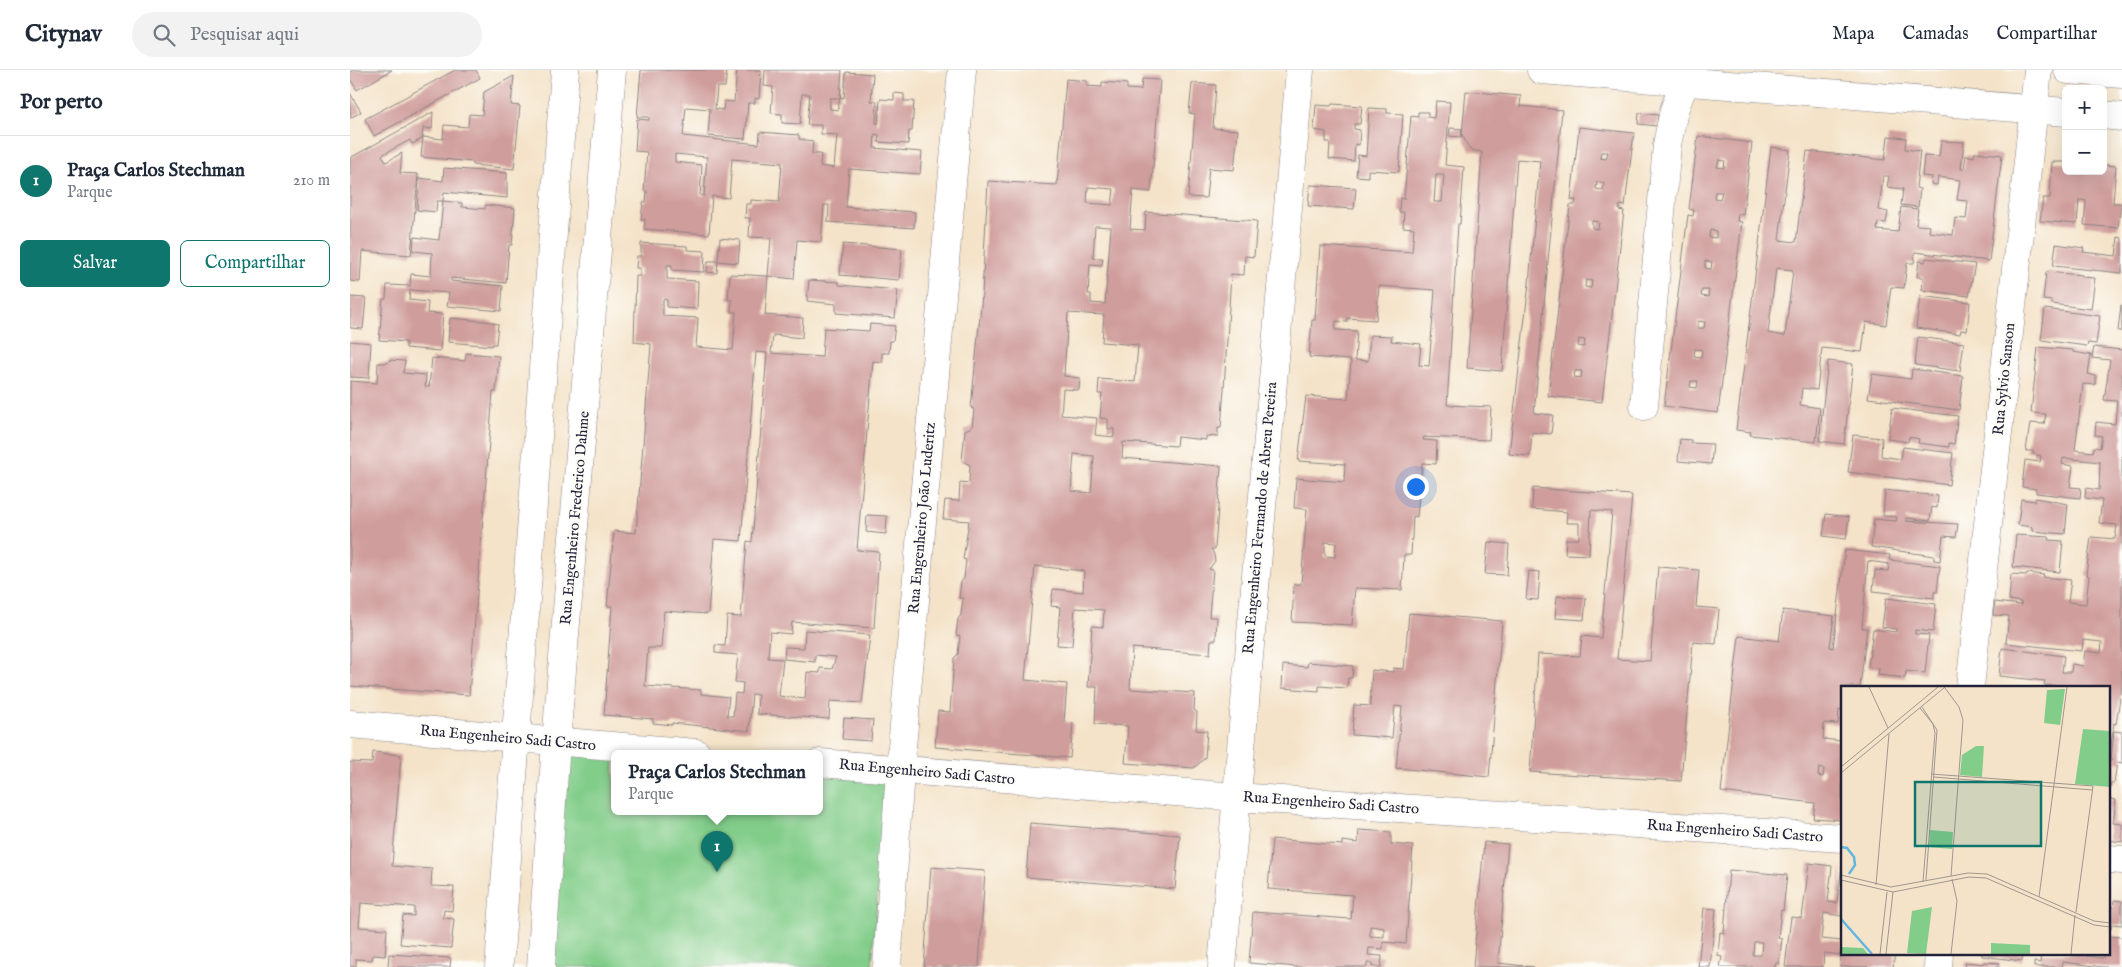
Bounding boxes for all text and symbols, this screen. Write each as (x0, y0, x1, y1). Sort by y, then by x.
search box (132, 12, 482, 57)
text: Citynav (25, 19, 102, 50)
icon: search (150, 21, 178, 49)
text: Pesquisar aqui (190, 23, 299, 47)
text: Mapa (1832, 23, 1874, 46)
text: Camadas (1902, 23, 1968, 46)
text: Compartilhar (1996, 23, 2097, 46)
map controls (2062, 85, 2107, 175)
button: + (2062, 85, 2107, 130)
text: Por perto (20, 89, 102, 116)
button: − (2062, 130, 2107, 175)
text: Praça Carlos Stechman (67, 159, 245, 183)
text: 1 (33, 171, 39, 191)
text: 210 m (293, 171, 330, 191)
text: Parque (67, 183, 113, 203)
button: Salvar (20, 240, 170, 287)
button: Compartilhar (180, 240, 330, 287)
street label: Rua Sylvio Sanson (1989, 322, 2019, 436)
street label: Rua Engenheiro Fernando de Abreu Pereira (1239, 381, 1281, 655)
street label: Rua Engenheiro Frederico Dahme (556, 410, 594, 626)
street label: Rua Engenheiro João Luderitz (904, 421, 940, 615)
your location (1403, 474, 1429, 500)
inset map (1841, 686, 2110, 954)
street label: Rua Engenheiro Sadi Castro (419, 721, 597, 755)
popup (611, 750, 823, 815)
street label: Rua Engenheiro Sadi Castro (838, 755, 1016, 789)
text: Praça Carlos Stechman (628, 761, 806, 785)
text: Parque (628, 785, 674, 805)
street label: Rua Engenheiro Sadi Castro (1242, 787, 1420, 819)
street label: Rua Engenheiro Sadi Castro (1646, 815, 1824, 847)
pin: 1 (701, 831, 733, 872)

